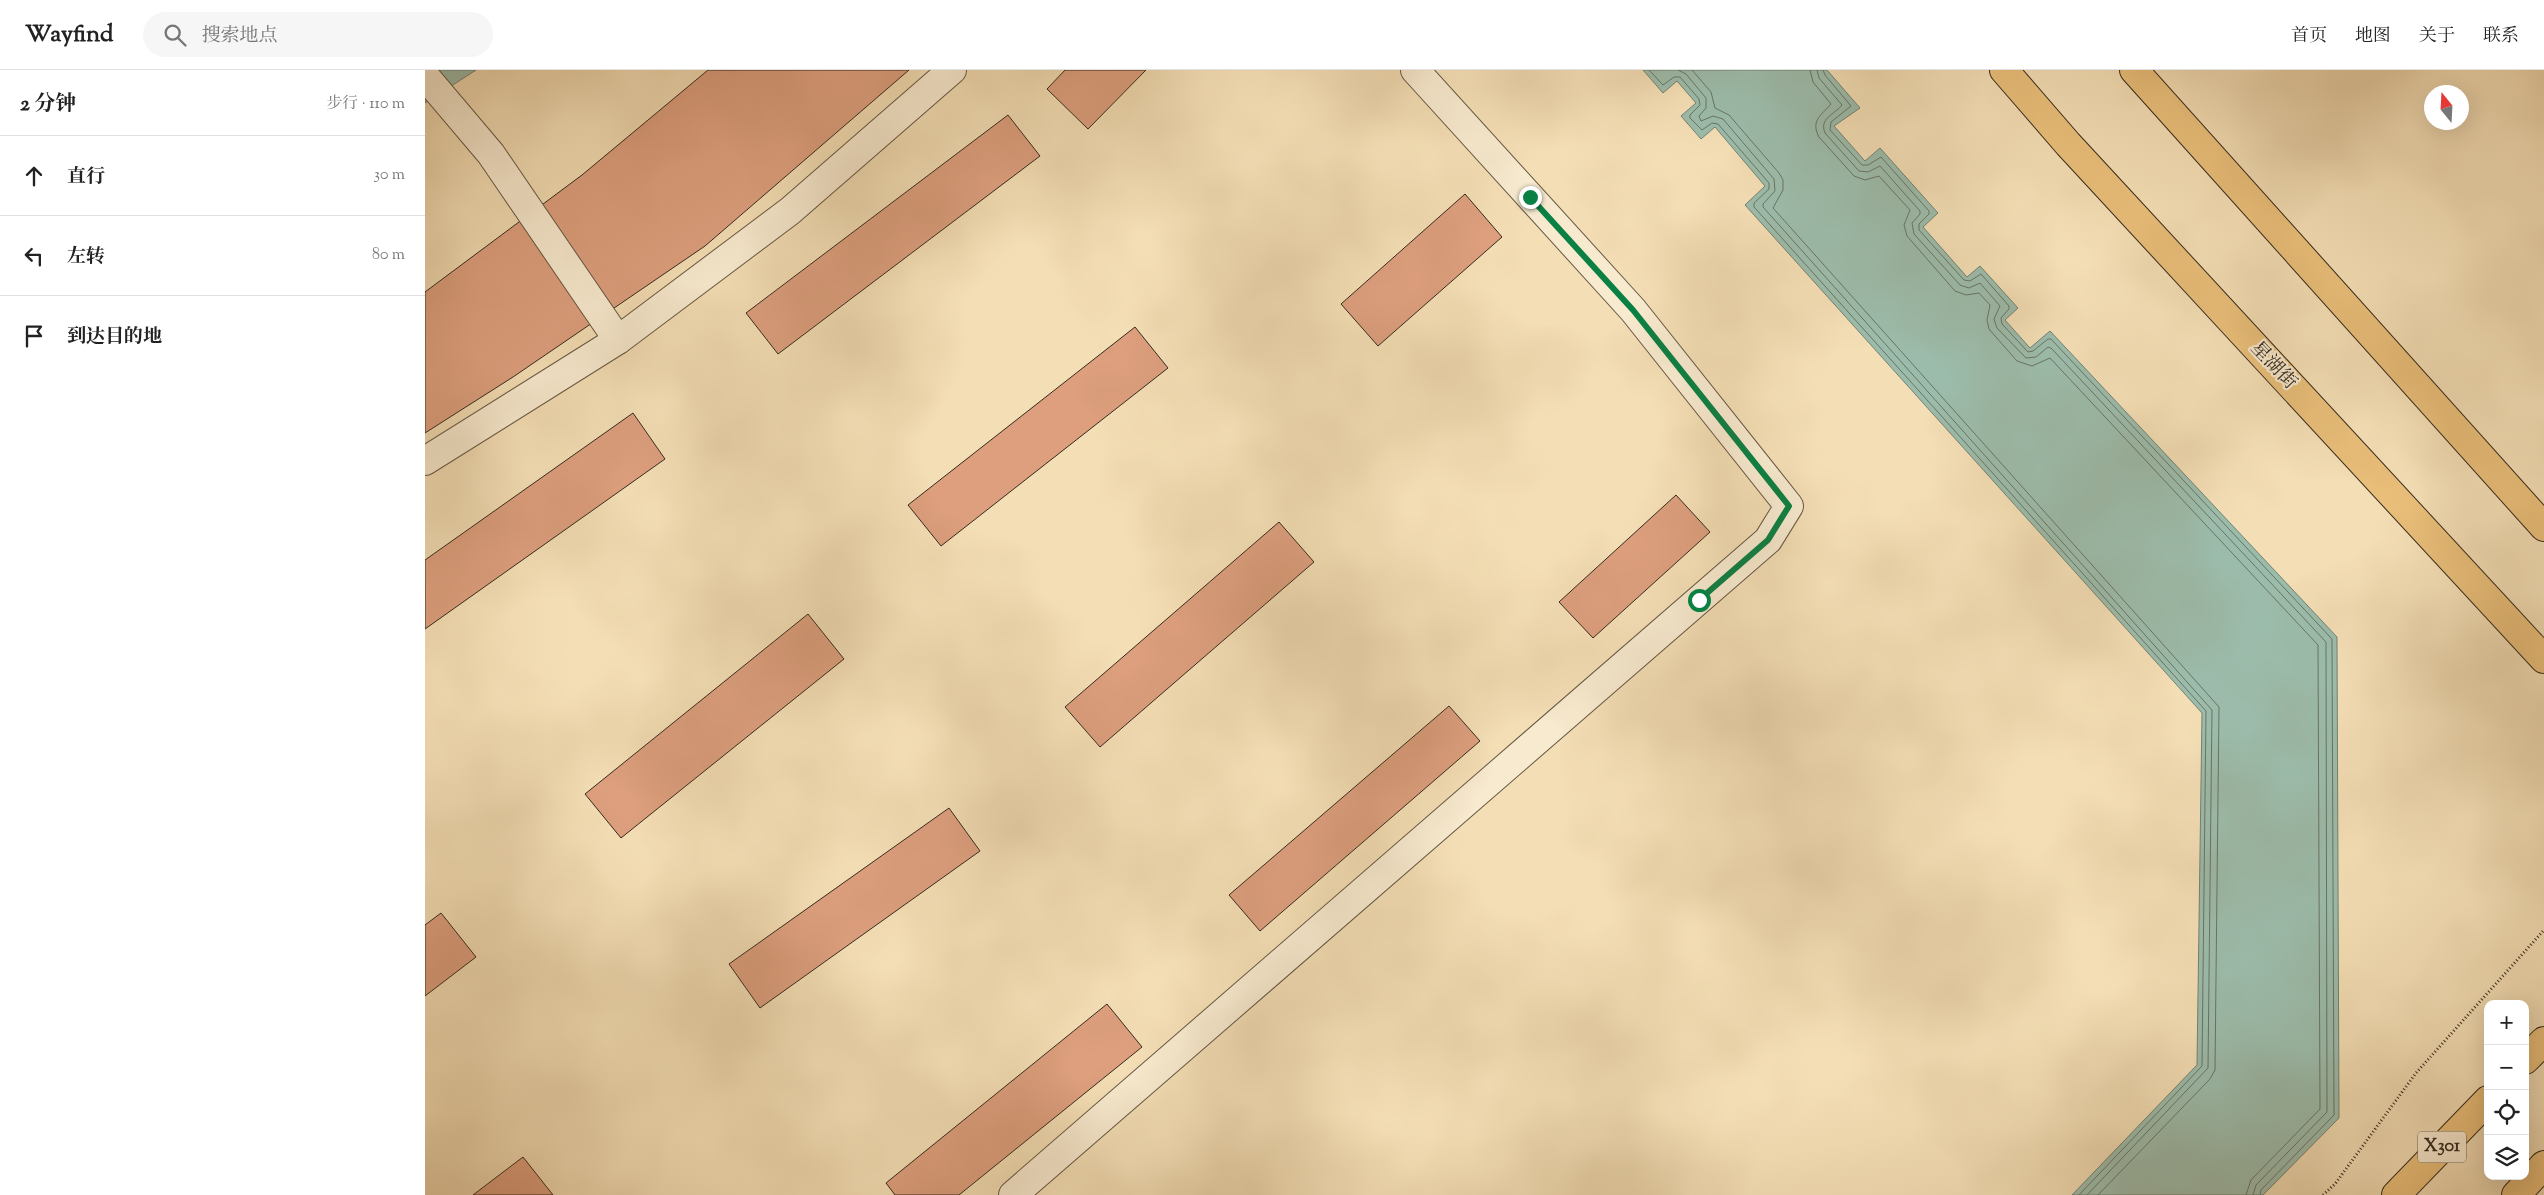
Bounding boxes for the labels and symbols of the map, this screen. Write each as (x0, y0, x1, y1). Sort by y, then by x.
north arrow (2424, 85, 2469, 130)
route end (1519, 186, 1542, 209)
street label: 星湖街 (2244, 336, 2302, 396)
route start (1688, 589, 1711, 612)
road number: X301 (2418, 1132, 2466, 1162)

